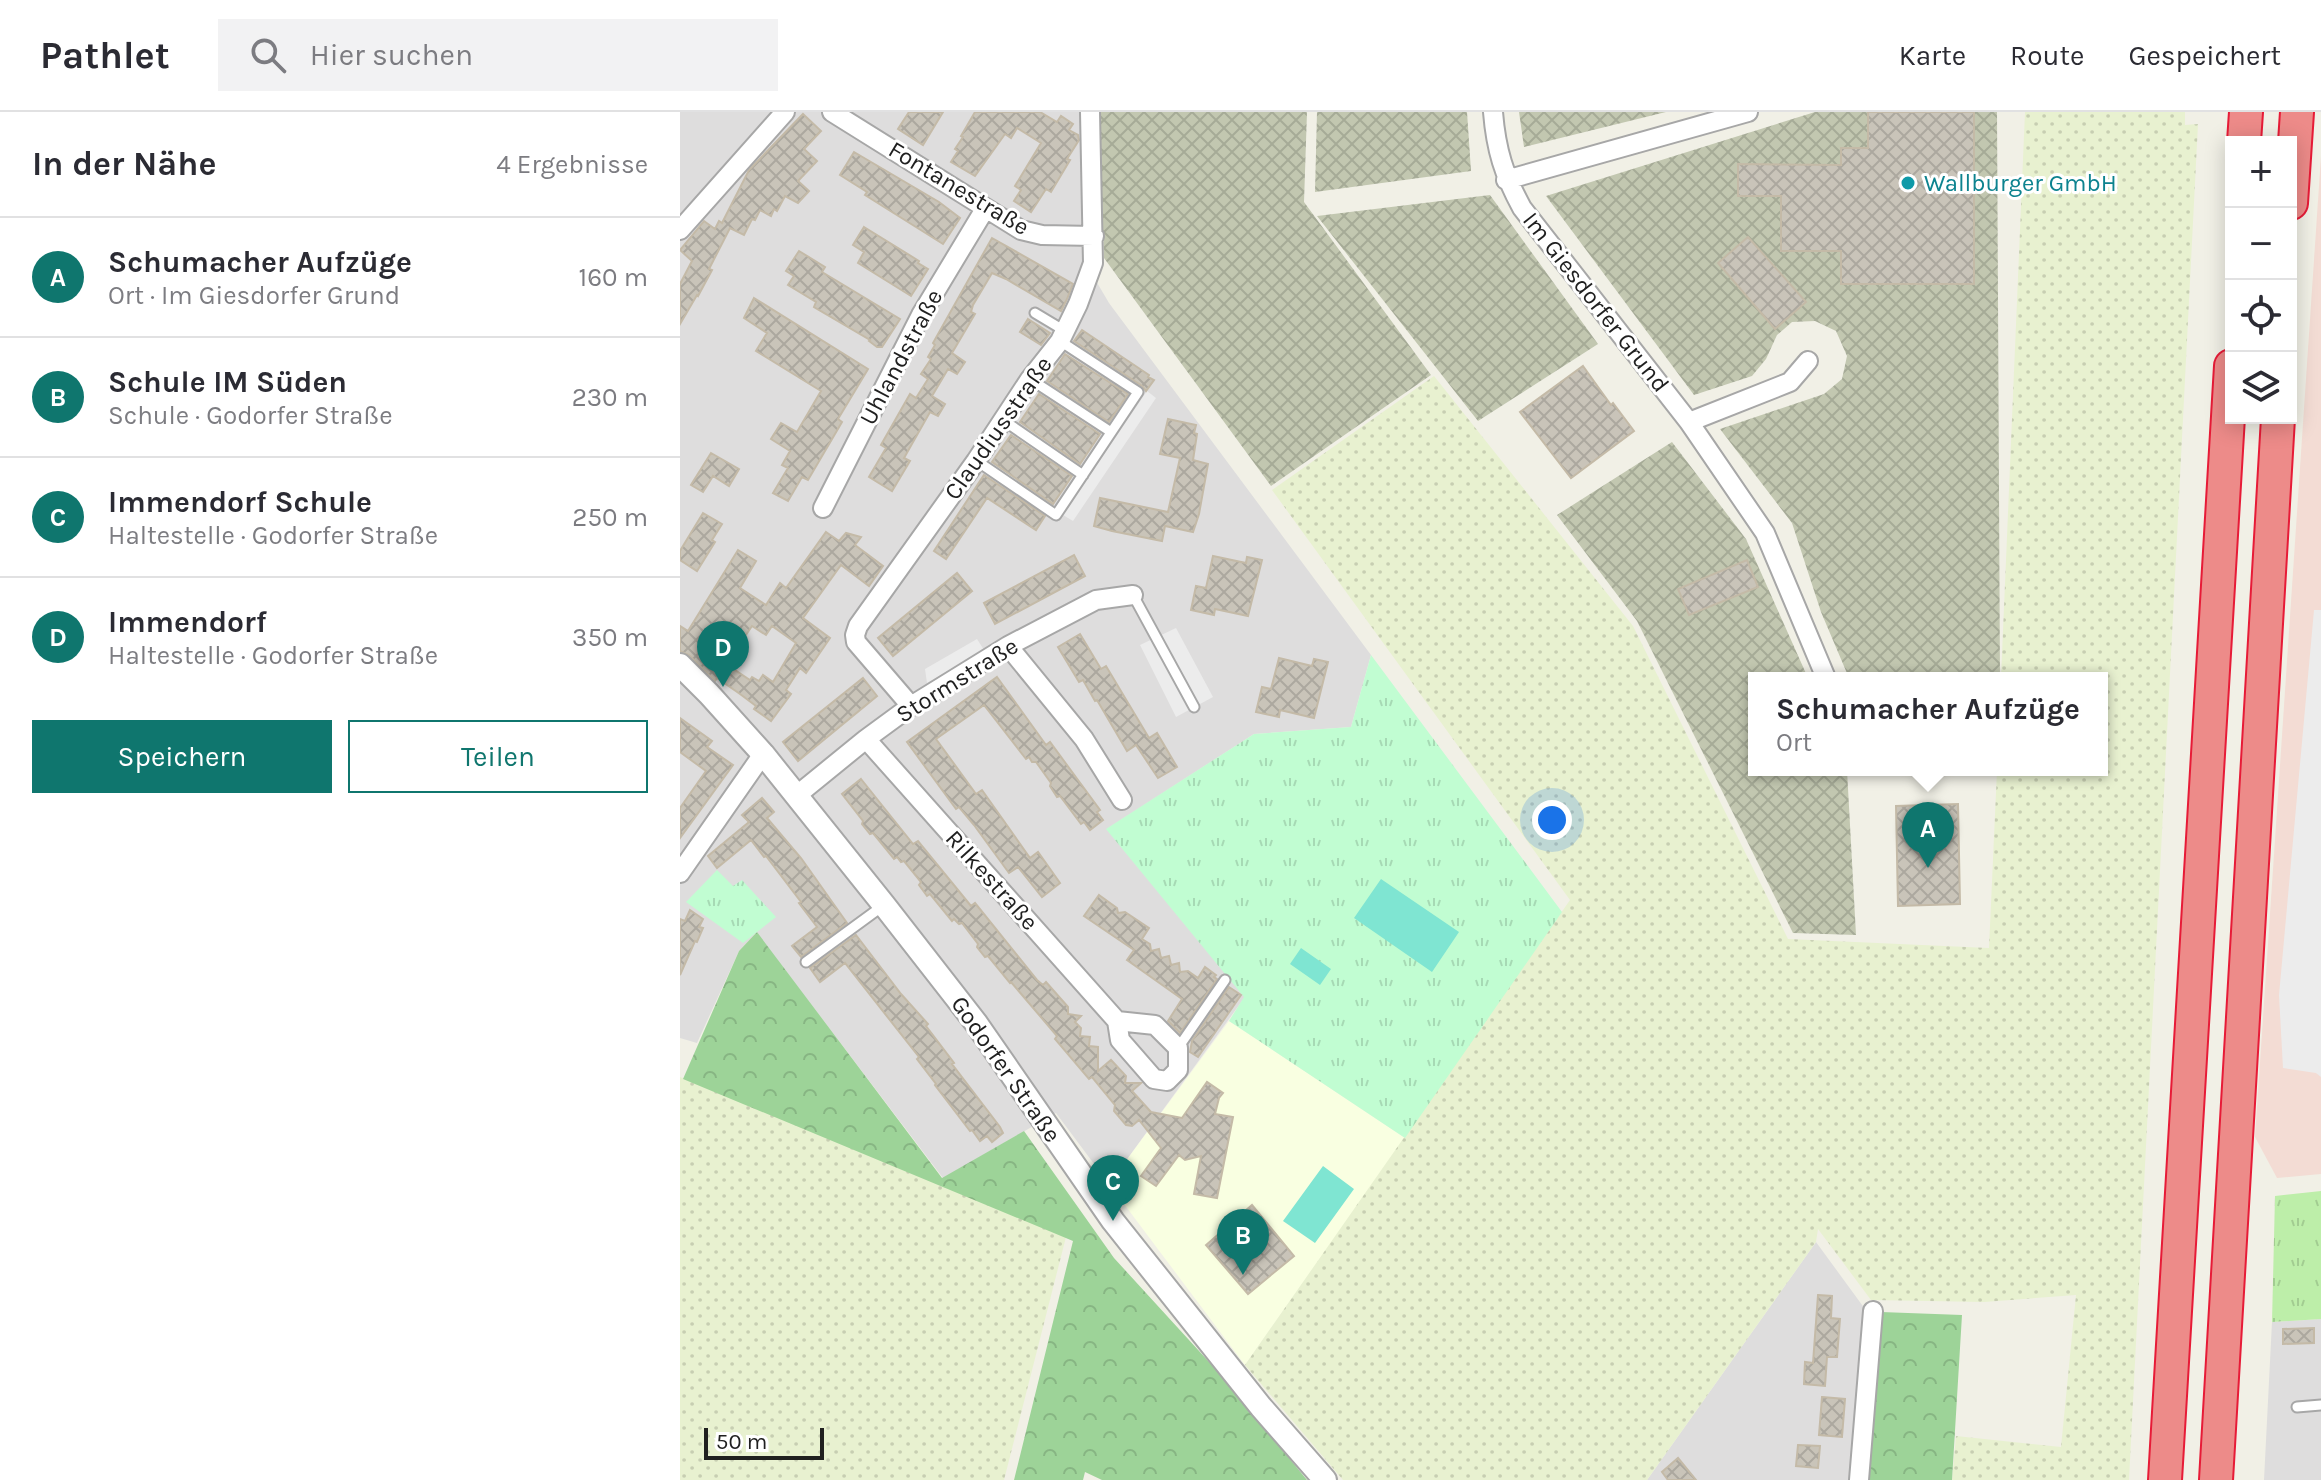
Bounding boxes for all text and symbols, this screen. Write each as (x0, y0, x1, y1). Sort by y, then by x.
search box (218, 19, 778, 91)
text: Pathlet (40, 33, 170, 78)
icon: search (246, 33, 290, 77)
text: Hier suchen (310, 37, 473, 73)
text: Karte (1899, 39, 1966, 72)
text: Route (2010, 39, 2084, 72)
text: Gespeichert (2128, 39, 2281, 72)
street label: Fontanestraße (884, 135, 1034, 241)
map controls (2225, 136, 2297, 424)
button: + (2225, 136, 2297, 208)
text: In der Nähe (32, 144, 216, 184)
text: 4 Ergebnisse (496, 149, 648, 180)
place label: Wallburger GmbH (1924, 169, 2117, 197)
marker: Wallburger GmbH (1899, 174, 1917, 192)
street label: Im Giesdorfer Grund (1517, 206, 1675, 398)
button: − (2225, 208, 2297, 280)
text: Schumacher Aufzüge (108, 244, 412, 280)
text: A (50, 262, 66, 293)
text: 160 m (579, 262, 648, 293)
text: Ort · Im Giesdorfer Grund (108, 280, 400, 311)
button: locate (2225, 280, 2297, 352)
street label: Uhlandstraße (854, 284, 948, 430)
street label: Claudiusstraße (938, 351, 1058, 505)
button: layers (2225, 352, 2297, 424)
text: Schule IM Süden (108, 364, 347, 400)
text: B (50, 382, 66, 413)
text: 230 m (572, 382, 648, 413)
text: Schule · Godorfer Straße (108, 400, 393, 431)
text: Immendorf Schule (108, 484, 372, 520)
text: C (50, 502, 66, 533)
text: 250 m (572, 502, 648, 533)
text: Haltestelle · Godorfer Straße (108, 520, 438, 551)
text: Immendorf (108, 604, 267, 640)
pin: D (697, 621, 749, 687)
text: D (49, 622, 67, 653)
text: 350 m (572, 622, 648, 653)
street label: Stormstraße (891, 631, 1023, 729)
text: Haltestelle · Godorfer Straße (108, 640, 438, 671)
popup (1748, 672, 2108, 776)
text: Schumacher Aufzüge (1776, 691, 2080, 727)
button: Speichern (32, 720, 332, 793)
button: Teilen (348, 720, 648, 793)
text: Ort (1776, 727, 1812, 758)
your location (1532, 800, 1572, 840)
pin: A (1902, 802, 1954, 868)
street label: Rilkestraße (940, 824, 1044, 936)
street label: Godorfer Straße (945, 991, 1067, 1147)
pin: C (1087, 1155, 1139, 1221)
pin: B (1217, 1209, 1269, 1275)
scale bar (704, 1424, 824, 1460)
text: 50 m (716, 1429, 767, 1455)

